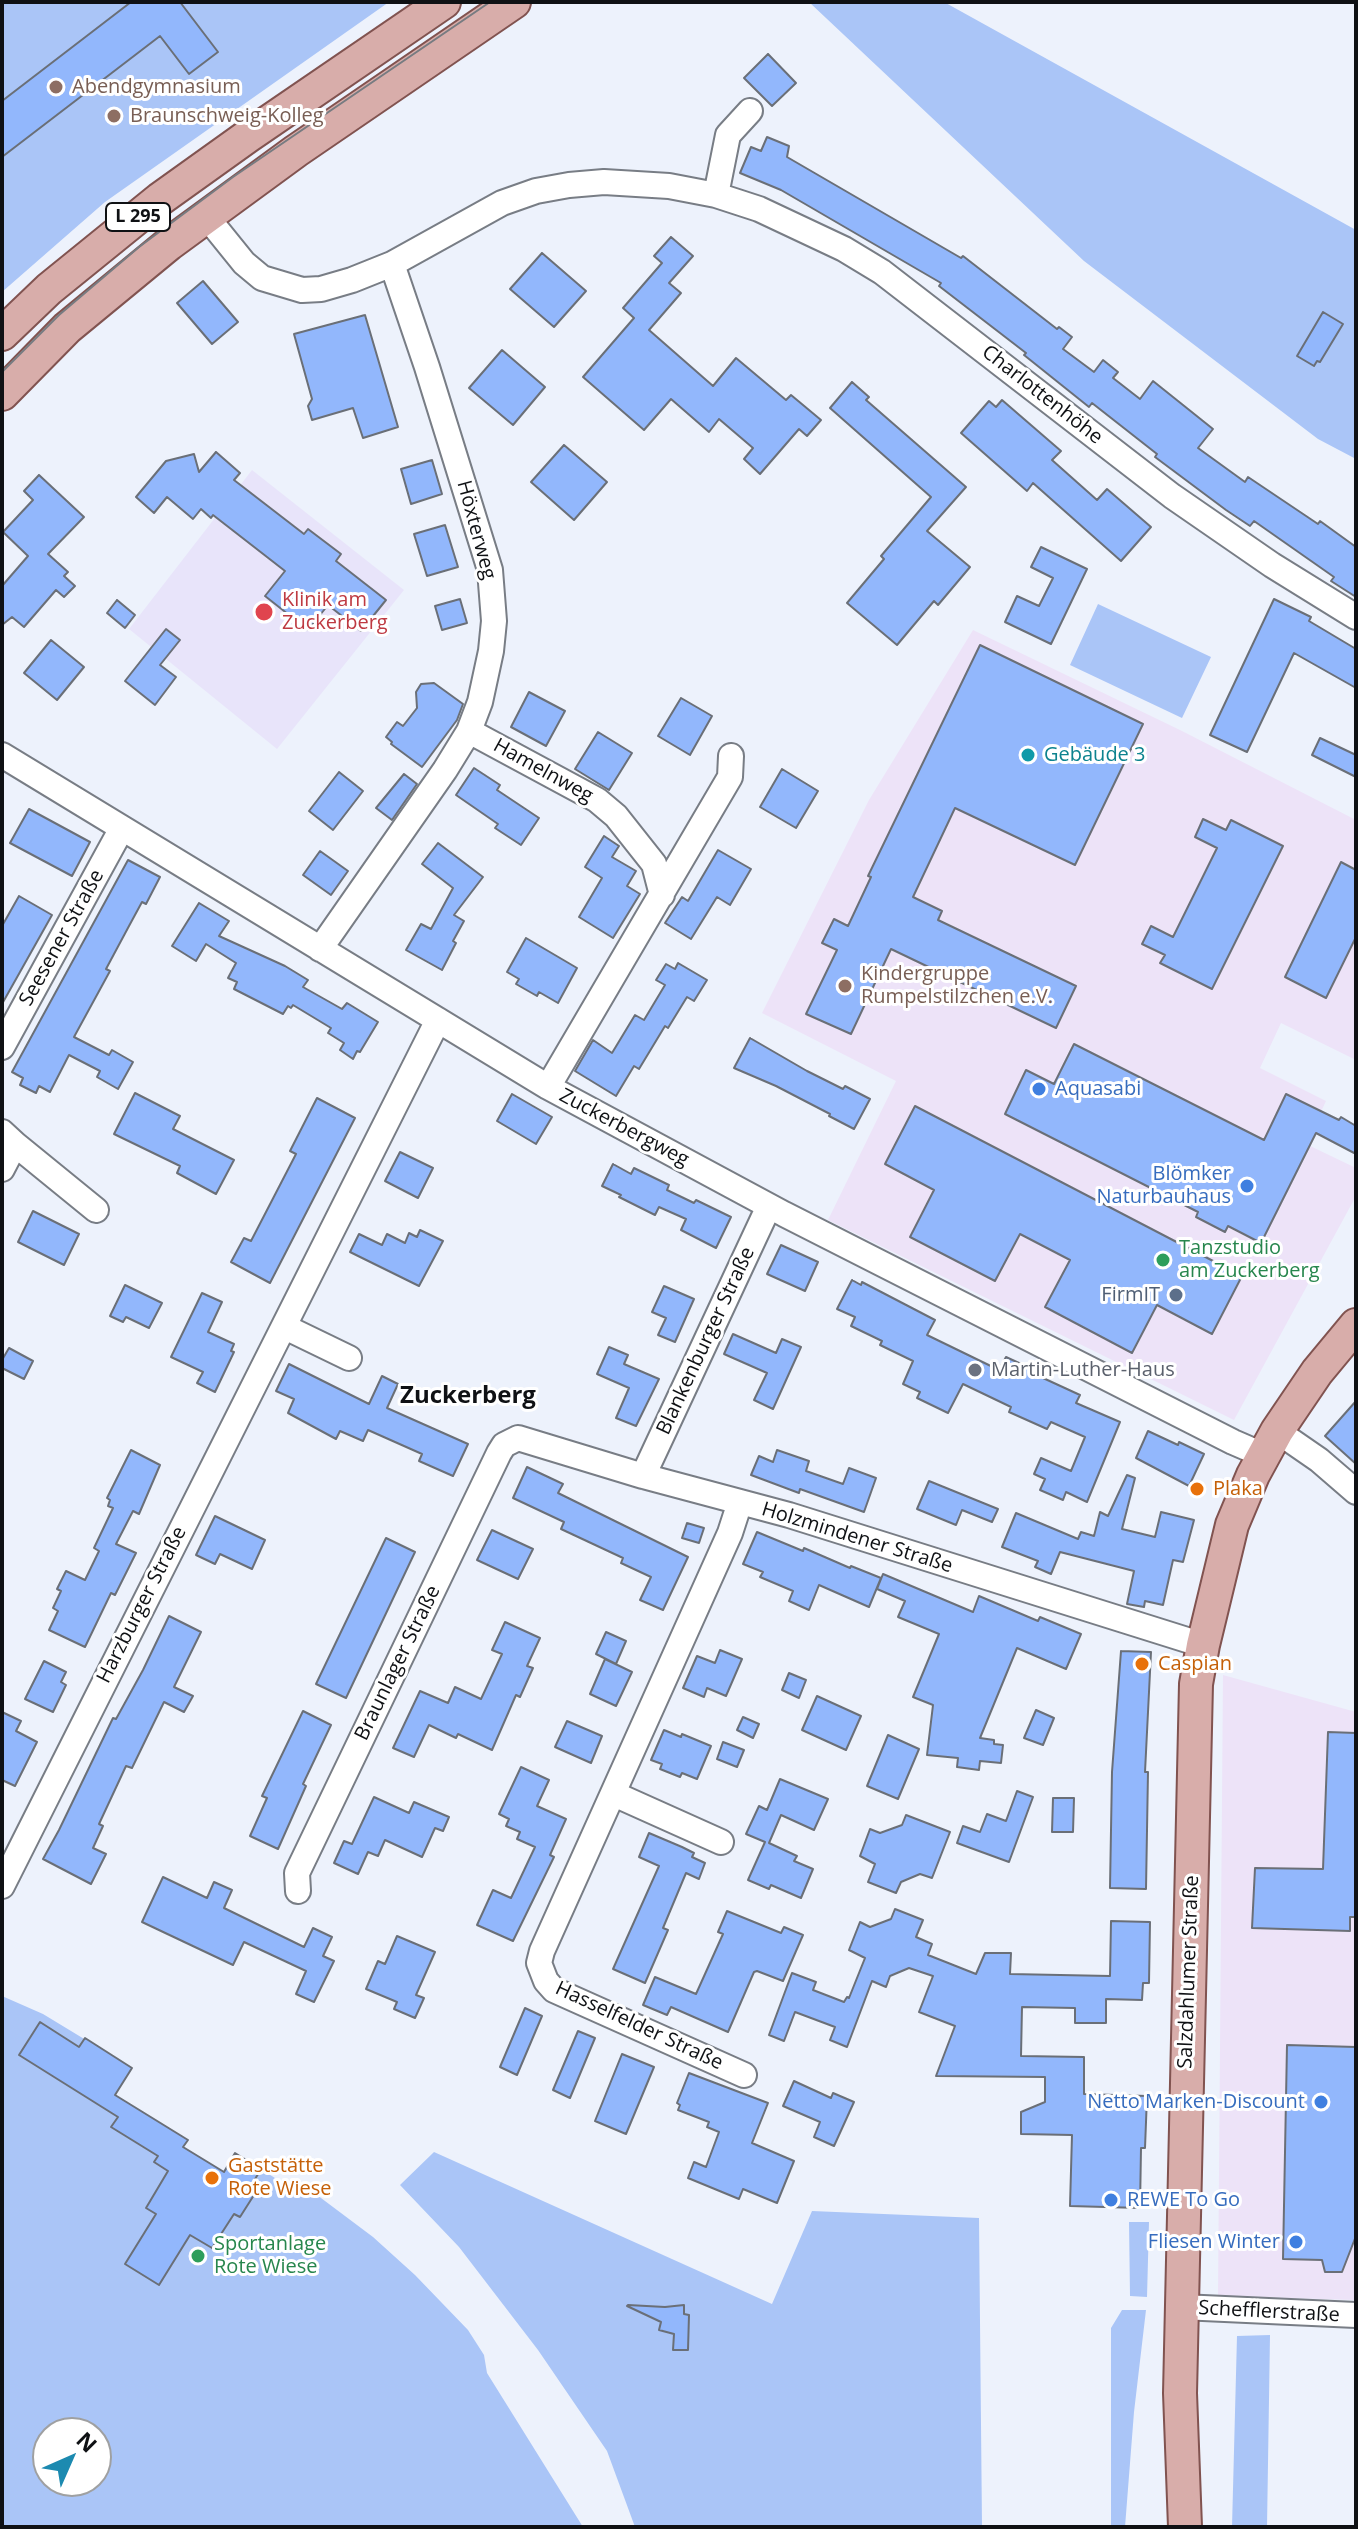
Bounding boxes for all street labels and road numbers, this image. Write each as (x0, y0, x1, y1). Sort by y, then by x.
road number: L 295 (106, 203, 170, 231)
street label: Charlottenhöhe (977, 340, 1107, 450)
street label: Höxterweg (451, 478, 501, 582)
street label: Hamelnweg (489, 734, 597, 808)
street label: Seesener Straße (15, 866, 109, 1010)
street label: Zuckerbergweg (555, 1084, 693, 1172)
street label: Blankenburger Straße (652, 1243, 760, 1439)
street label: Holzmindener Straße (759, 1498, 955, 1578)
street label: Harzburger Straße (92, 1523, 192, 1687)
street label: Braunlager Straße (350, 1582, 446, 1744)
street label: Salzdahlumer Straße (1174, 1875, 1204, 2069)
street label: Hasselfelder Straße (551, 1977, 727, 2075)
street label: Schefflerstraße (1198, 2296, 1340, 2328)

